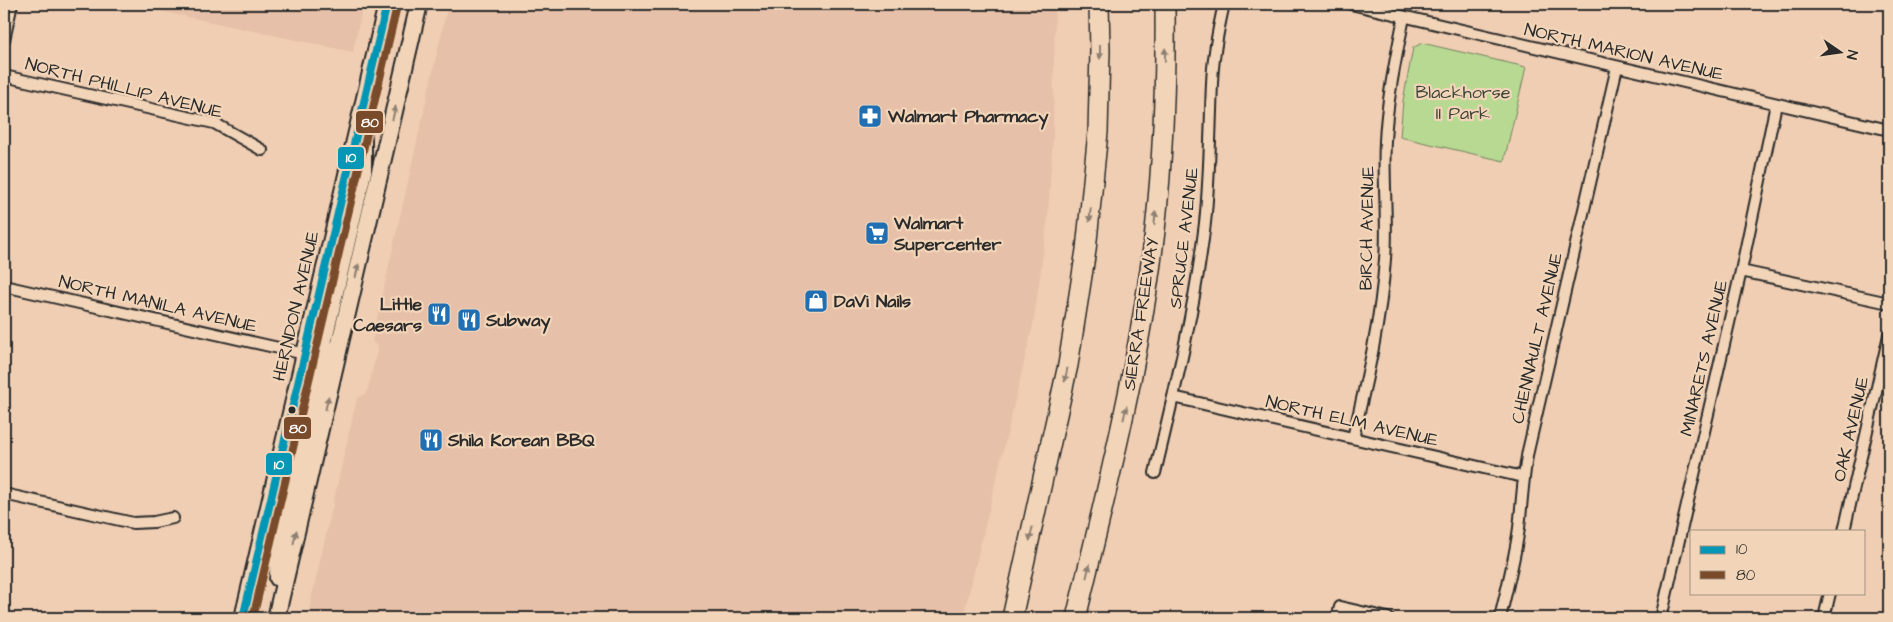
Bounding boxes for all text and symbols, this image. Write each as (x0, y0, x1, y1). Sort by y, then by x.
street label: NORTH MARION AVENUE (1522, 17, 1726, 87)
north arrow (1816, 28, 1866, 78)
one-way arrow (1096, 45, 1104, 61)
one-way arrow (1161, 47, 1169, 63)
text: N (1841, 48, 1862, 61)
street label: NORTH PHILLIP AVENUE (23, 51, 226, 125)
park label: Blackhorse II Park (1416, 80, 1511, 126)
pharmacy icon: Walmart Pharmacy (857, 103, 883, 129)
place label: Walmart Pharmacy (887, 104, 1049, 130)
one-way arrow (390, 105, 398, 120)
line badge: 80 (355, 110, 384, 134)
text: 80 (361, 113, 379, 133)
line badge: 10 (337, 146, 365, 170)
text: 10 (346, 148, 356, 168)
street label: BIRCH AVENUE (1353, 165, 1381, 291)
street label: SPRUCE AVENUE (1163, 166, 1205, 310)
one-way arrow (1086, 207, 1094, 223)
one-way arrow (1151, 209, 1159, 225)
place label: Walmart Supercenter (893, 211, 1002, 257)
supermarket icon: Walmart Supercenter (864, 220, 890, 246)
street label: HERNDON AVENUE (267, 228, 326, 384)
street label: SIERRA FREEWAY (1117, 236, 1165, 392)
street label: CHENNAULT AVENUE (1505, 250, 1569, 426)
one-way arrow (353, 263, 361, 278)
street label: NORTH MANILA AVENUE (56, 269, 260, 339)
street label: MINARETS AVENUE (1674, 277, 1734, 438)
shop icon: DaVi Nails (803, 288, 829, 314)
place label: DaVi Nails (834, 289, 911, 314)
place label: Little Caesars (353, 292, 422, 338)
restaurant icon: Little Caesars (426, 301, 452, 327)
restaurant icon: Subway (456, 307, 482, 333)
place label: Subway (485, 308, 551, 334)
one-way arrow (1062, 368, 1070, 383)
street label: OAK AVENUE (1827, 374, 1875, 484)
street label: NORTH ELM AVENUE (1263, 389, 1441, 453)
one-way arrow (323, 395, 331, 411)
one-way arrow (1121, 404, 1129, 420)
unlabelled marker (287, 405, 297, 415)
line badge: 80 (283, 416, 312, 440)
text: 80 (289, 419, 307, 439)
restaurant icon: Shila Korean BBQ (418, 427, 444, 453)
place label: Shila Korean BBQ (447, 428, 595, 453)
line badge: 10 (265, 452, 293, 476)
text: 10 (274, 455, 284, 475)
one-way arrow (1027, 526, 1035, 541)
one-way arrow (291, 529, 299, 544)
legend (1690, 530, 1866, 594)
text: 10 (1736, 539, 1748, 560)
one-way arrow (1084, 563, 1092, 578)
text: 80 (1736, 565, 1756, 586)

